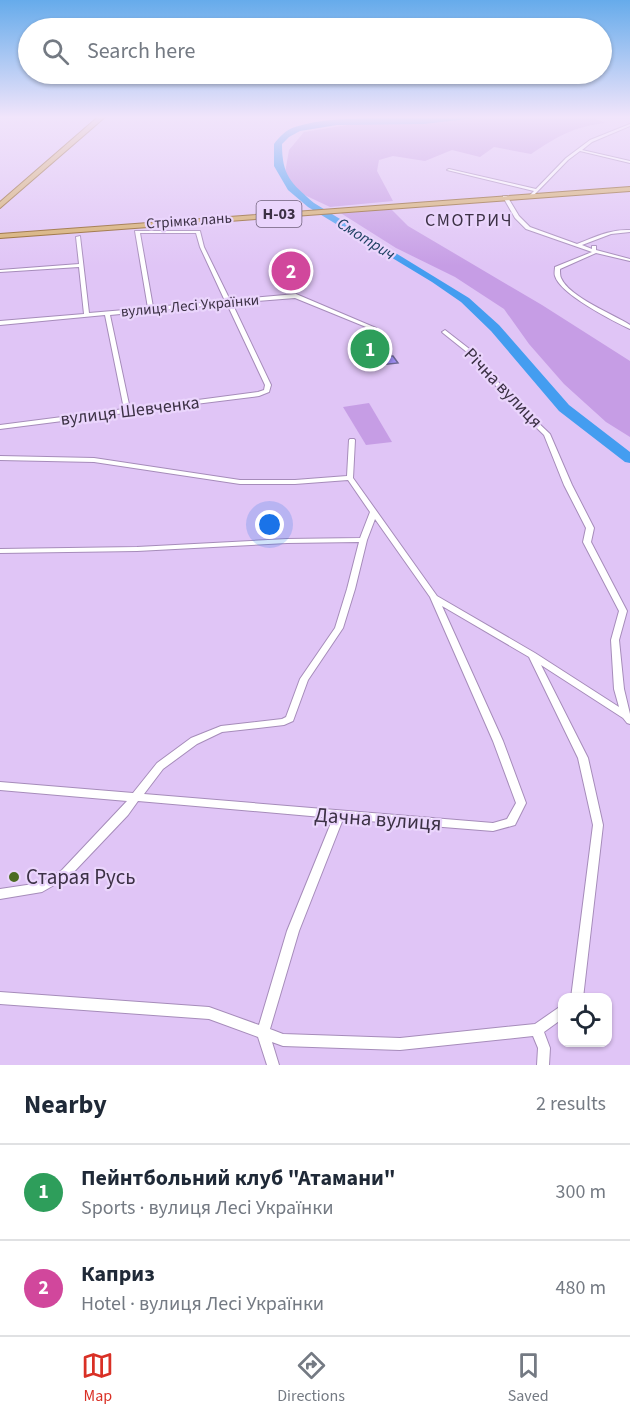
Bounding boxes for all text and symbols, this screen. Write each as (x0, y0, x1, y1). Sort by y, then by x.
search box (18, 18, 612, 84)
icon: search (39, 35, 72, 68)
text: Search here (87, 35, 195, 67)
road number: Н-03 (256, 201, 302, 227)
street label: Стрімка лань (146, 208, 232, 234)
district label: СМОТРИЧ (425, 208, 513, 233)
water label: Смотрич (333, 213, 400, 266)
pin: 2 (272, 248, 310, 294)
street label: вулиця Лесі Українки (120, 289, 260, 323)
pin: 1 (350, 326, 389, 372)
street label: Річна вулиця (458, 342, 548, 434)
street label: вулиця Шевченка (59, 390, 201, 432)
your location (255, 510, 284, 539)
street label: Дачна вулиця (313, 800, 443, 838)
place label: Старая Русь (26, 862, 136, 892)
marker: Старая Русь (7, 870, 21, 884)
map controls (558, 993, 612, 1047)
button: locate (558, 993, 612, 1047)
text: Nearby (24, 1086, 107, 1123)
text: 2 results (536, 1090, 606, 1118)
text: Пейнтбольний клуб "Атамани" (81, 1162, 396, 1194)
text: 1 (38, 1178, 49, 1206)
text: 300 m (556, 1178, 606, 1206)
text: Sports · вулиця Лесі Українки (81, 1194, 334, 1222)
text: Каприз (81, 1258, 155, 1290)
text: 2 (38, 1274, 49, 1302)
text: 480 m (556, 1274, 606, 1302)
text: Hotel · вулиця Лесі Українки (81, 1290, 324, 1318)
tab: Map (81, 1349, 114, 1407)
tab: Directions (277, 1349, 345, 1407)
tab: Saved (508, 1349, 549, 1407)

